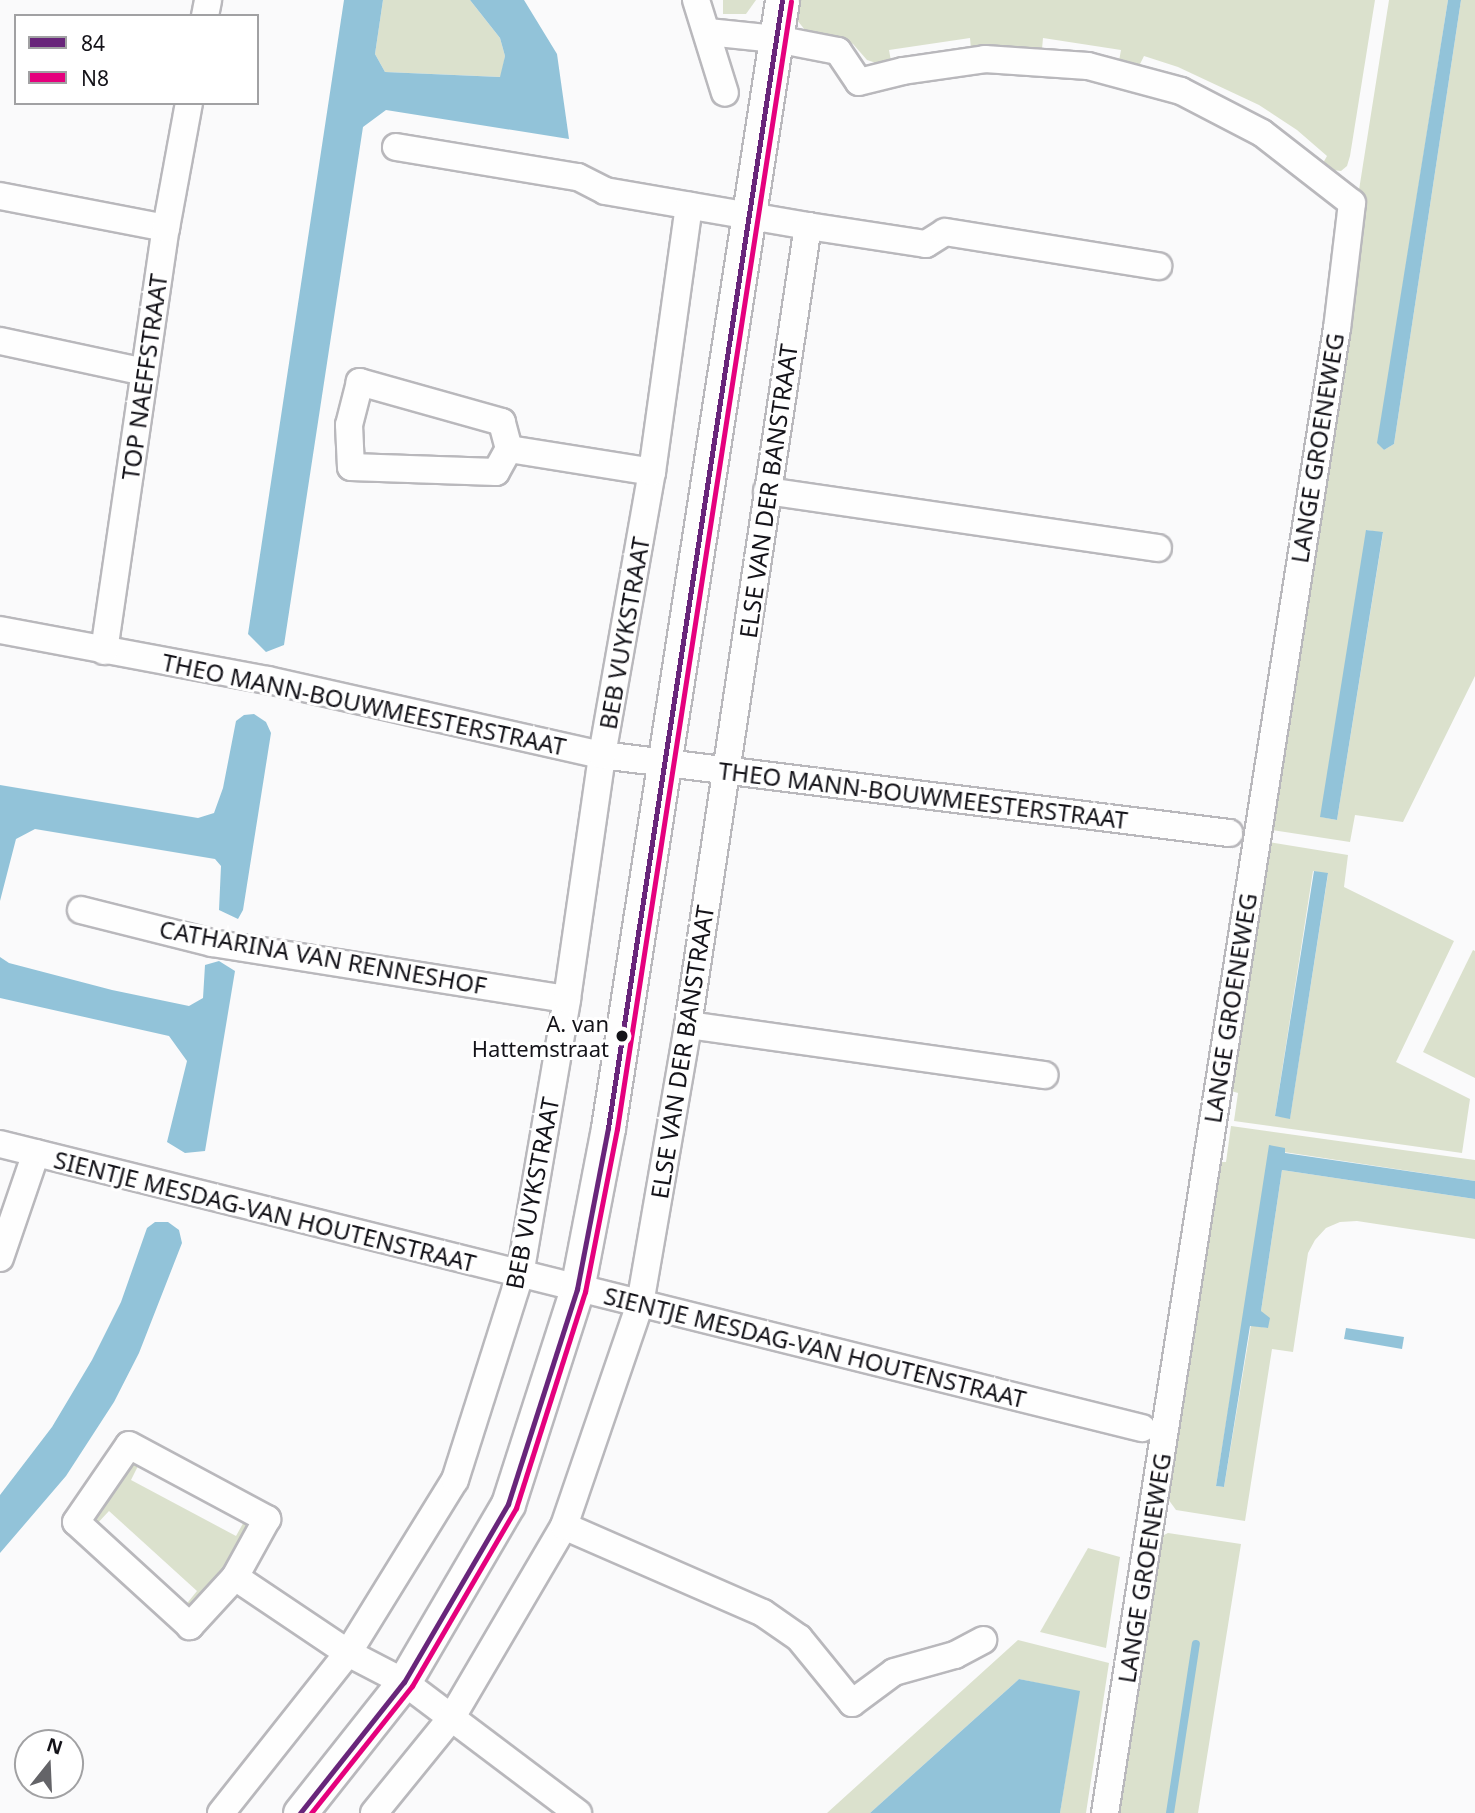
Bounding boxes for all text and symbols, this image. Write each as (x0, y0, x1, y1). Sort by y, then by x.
legend (14, 14, 259, 105)
text: 84 (81, 29, 105, 57)
text: N8 (81, 64, 109, 92)
street label: TOP NAEFFSTRAAT (115, 272, 173, 482)
street label: LANGE GROENEWEG (1285, 331, 1349, 565)
street label: ELSE VAN DER BANSTRAAT (733, 342, 803, 640)
street label: BEB VUYKSTRAAT (593, 535, 655, 731)
street label: THEO MANN-BOUWMEESTERSTRAAT (160, 647, 568, 761)
street label: THEO MANN-BOUWMEESTERSTRAAT (717, 756, 1129, 834)
street label: LANGE GROENEWEG (1198, 891, 1262, 1125)
street label: ELSE VAN DER BANSTRAAT (645, 903, 719, 1201)
street label: CATHARINA VAN RENNESHOF (157, 914, 489, 1000)
place label: A. van Hattemstraat (472, 1010, 609, 1062)
marker: A. van Hattemstraat (615, 1029, 629, 1043)
street label: BEB VUYKSTRAAT (499, 1095, 565, 1291)
street label: SIENTJE MESDAG-VAN HOUTENSTRAAT (51, 1145, 479, 1277)
street label: SIENTJE MESDAG-VAN HOUTENSTRAAT (601, 1281, 1029, 1413)
street label: LANGE GROENEWEG (1112, 1451, 1176, 1685)
north arrow (14, 1729, 84, 1799)
text: N (43, 1731, 66, 1761)

